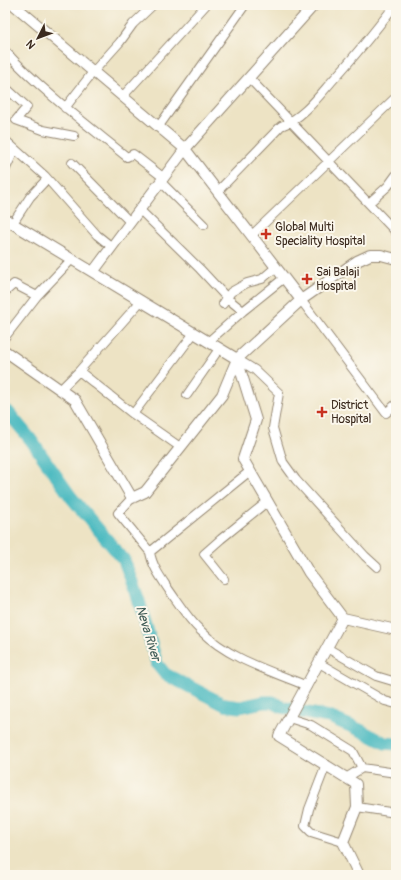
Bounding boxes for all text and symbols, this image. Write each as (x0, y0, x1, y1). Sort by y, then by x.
north arrow (18, 18, 58, 58)
text: N (23, 37, 38, 51)
place label: Global Multi Speciality Hospital (275, 220, 366, 249)
marker: Global Multi Speciality Hospital (260, 228, 272, 240)
place label: Sai Balaji Hospital (316, 265, 359, 294)
marker: Sai Balaji Hospital (301, 273, 313, 285)
place label: District Hospital (331, 398, 372, 427)
marker: District Hospital (316, 406, 328, 418)
water label: Neva River (132, 604, 165, 665)

